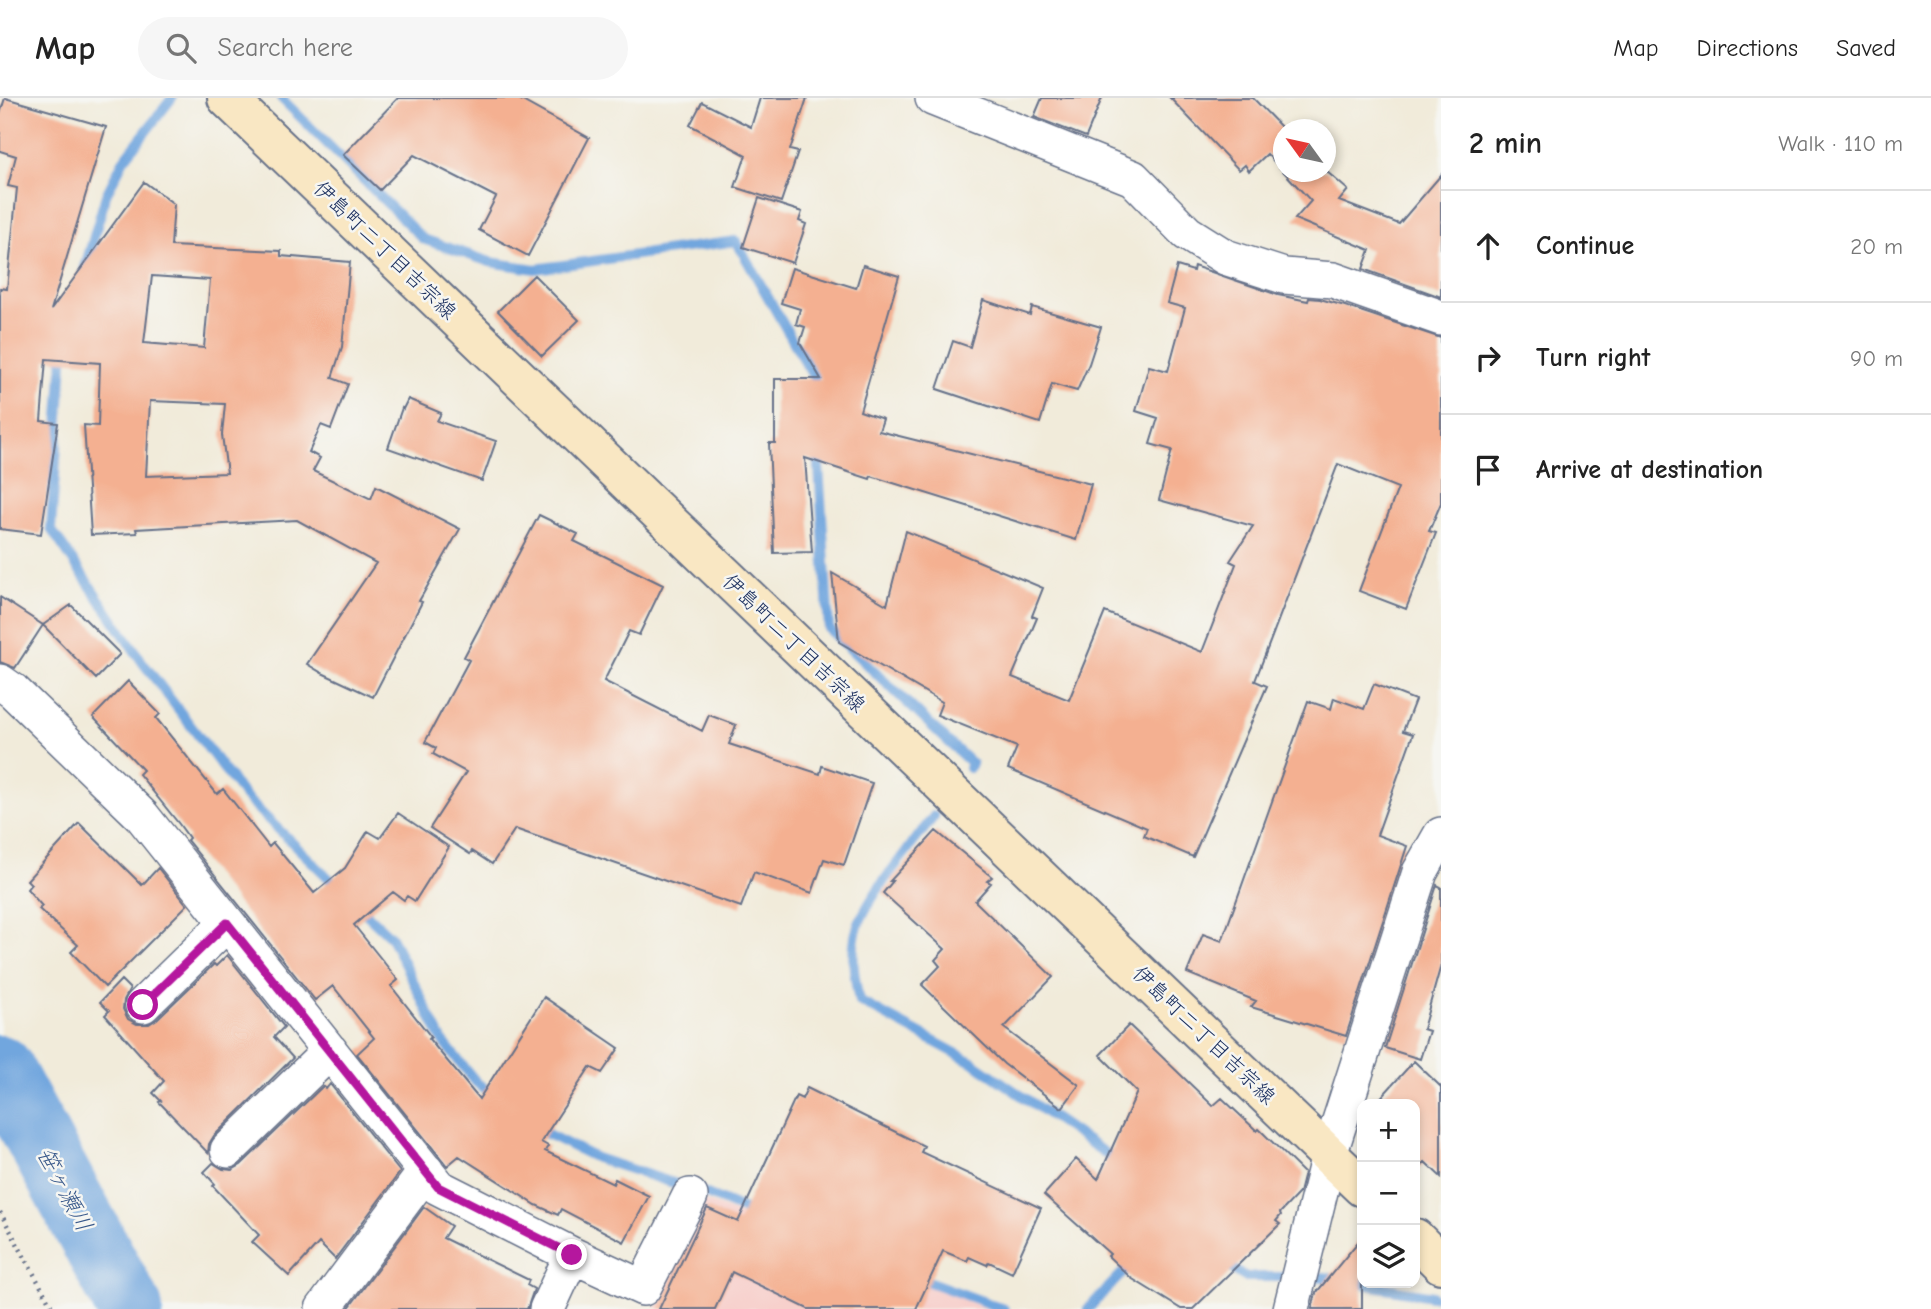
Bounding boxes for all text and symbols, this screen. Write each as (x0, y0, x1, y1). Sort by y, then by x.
search box (138, 17, 628, 80)
text: Map (35, 29, 96, 67)
icon: search (162, 29, 200, 67)
text: Search here (218, 33, 353, 63)
text: Map (1613, 34, 1659, 62)
text: Directions (1697, 34, 1798, 62)
text: Saved (1836, 34, 1896, 62)
north arrow (1273, 119, 1336, 182)
text: 2 min (1469, 126, 1542, 161)
text: Walk · 110 m (1778, 130, 1903, 157)
street label: 伊島町二丁目吉宗線 (309, 176, 461, 324)
icon: ahead (1469, 227, 1507, 265)
text: Continue (1536, 231, 1634, 261)
text: 20 m (1850, 233, 1903, 260)
icon: right (1469, 339, 1507, 377)
text: Turn right (1536, 343, 1650, 373)
text: 90 m (1850, 345, 1903, 372)
icon: arrive (1469, 451, 1507, 489)
text: Arrive at destination (1536, 455, 1763, 485)
street label: 伊島町二丁目吉宗線 (718, 569, 870, 717)
street label: 伊島町二丁目吉宗線 (1128, 961, 1280, 1109)
route start (127, 989, 158, 1020)
map controls (1357, 1099, 1420, 1288)
button: + (1357, 1099, 1420, 1162)
water label: 笹ヶ瀬川 (31, 1142, 98, 1236)
button: − (1357, 1162, 1420, 1225)
button: layers (1357, 1225, 1420, 1288)
route end (556, 1239, 587, 1270)

